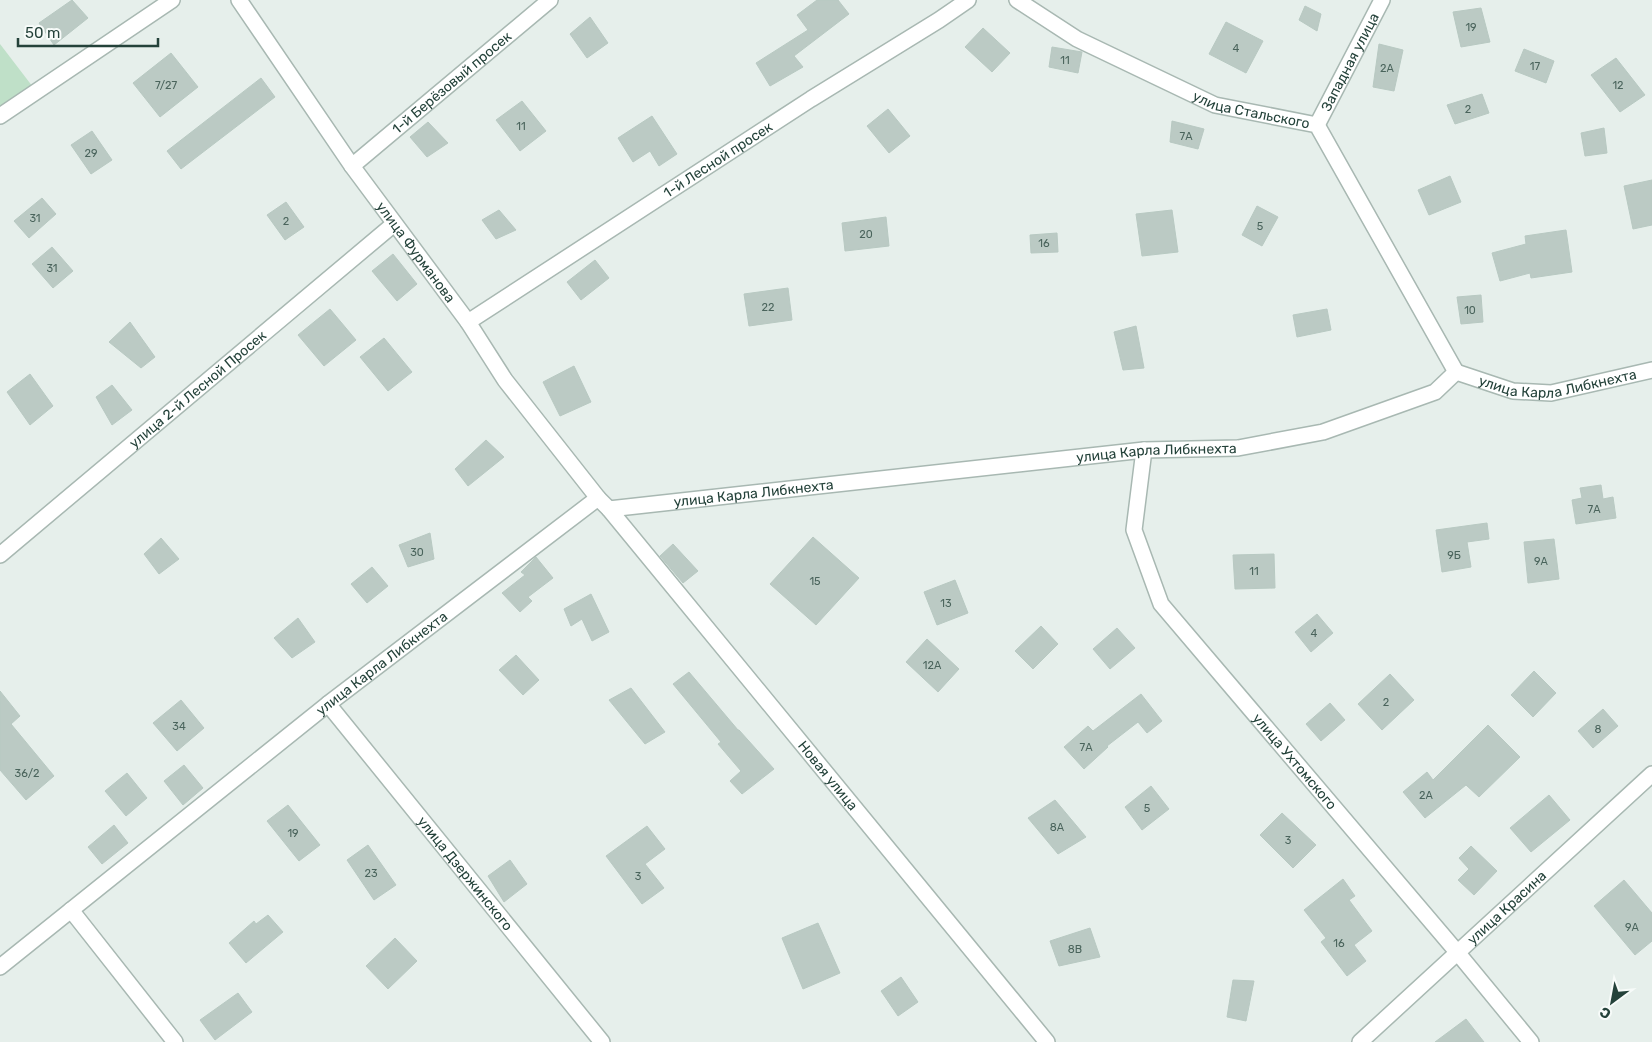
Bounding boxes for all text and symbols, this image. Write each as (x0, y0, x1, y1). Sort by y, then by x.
street label: Западная улица (1317, 10, 1382, 114)
scale bar (18, 15, 158, 47)
house number: 19 (1465, 21, 1477, 34)
text: 50 m (25, 24, 60, 42)
street label: 1-й Берёзовый просек (388, 27, 515, 137)
house number: 4 (1233, 42, 1240, 55)
house number: 11 (1060, 54, 1070, 67)
house number: 17 (1530, 60, 1541, 73)
house number: 2А (1380, 62, 1395, 75)
house number: 7/27 (155, 79, 177, 92)
house number: 12 (1612, 79, 1624, 92)
street label: улица Стальского (1190, 87, 1311, 132)
house number: 2 (1465, 103, 1471, 116)
street label: 1-й Лесной просек (660, 118, 776, 201)
house number: 11 (516, 120, 526, 133)
house number: 7А (1179, 130, 1193, 143)
house number: 29 (85, 147, 97, 160)
street label: улица Фурманова (373, 198, 459, 306)
house number: 31 (29, 212, 41, 225)
house number: 2 (283, 215, 289, 228)
house number: 5 (1257, 220, 1264, 233)
house number: 20 (859, 228, 873, 241)
house number: 16 (1038, 237, 1050, 250)
house number: 31 (46, 262, 58, 275)
house number: 22 (762, 301, 774, 314)
house number: 10 (1464, 304, 1476, 317)
street label: улица 2-й Лесной Просек (126, 326, 270, 451)
street label: улица Карла Либкнехта (1477, 365, 1638, 402)
street label: улица Карла Либкнехта (1075, 440, 1237, 466)
street label: улица Карла Либкнехта (673, 476, 834, 510)
house number: 7А (1587, 503, 1601, 516)
house number: 30 (410, 546, 424, 559)
house number: 9Б (1447, 549, 1461, 562)
house number: 9А (1534, 555, 1549, 568)
house number: 11 (1249, 565, 1259, 578)
house number: 15 (809, 575, 821, 588)
house number: 13 (940, 597, 952, 610)
street label: улица Карла Либкнехта (313, 607, 451, 719)
house number: 4 (1311, 627, 1318, 640)
house number: 12А (923, 659, 942, 672)
house number: 2 (1383, 696, 1389, 709)
street label: улица Ухтомского (1249, 710, 1341, 813)
house number: 34 (172, 720, 186, 733)
house number: 8 (1595, 723, 1602, 736)
street label: Новая улица (794, 737, 862, 814)
house number: 7А (1079, 741, 1093, 754)
house number: 36/2 (15, 767, 39, 780)
house number: 2А (1419, 789, 1434, 802)
house number: 5 (1144, 802, 1151, 815)
street label: улица Дзержинского (414, 813, 517, 934)
house number: 8А (1050, 821, 1065, 834)
house number: 19 (287, 827, 299, 840)
house number: 3 (1285, 834, 1292, 847)
house number: 23 (364, 867, 378, 880)
street label: улица Красина (1464, 867, 1550, 948)
house number: 3 (635, 870, 642, 883)
house number: 9А (1625, 921, 1640, 934)
house number: 16 (1333, 937, 1345, 950)
house number: 8В (1068, 943, 1082, 956)
north arrow (1587, 977, 1637, 1027)
text: С (1597, 1003, 1614, 1022)

